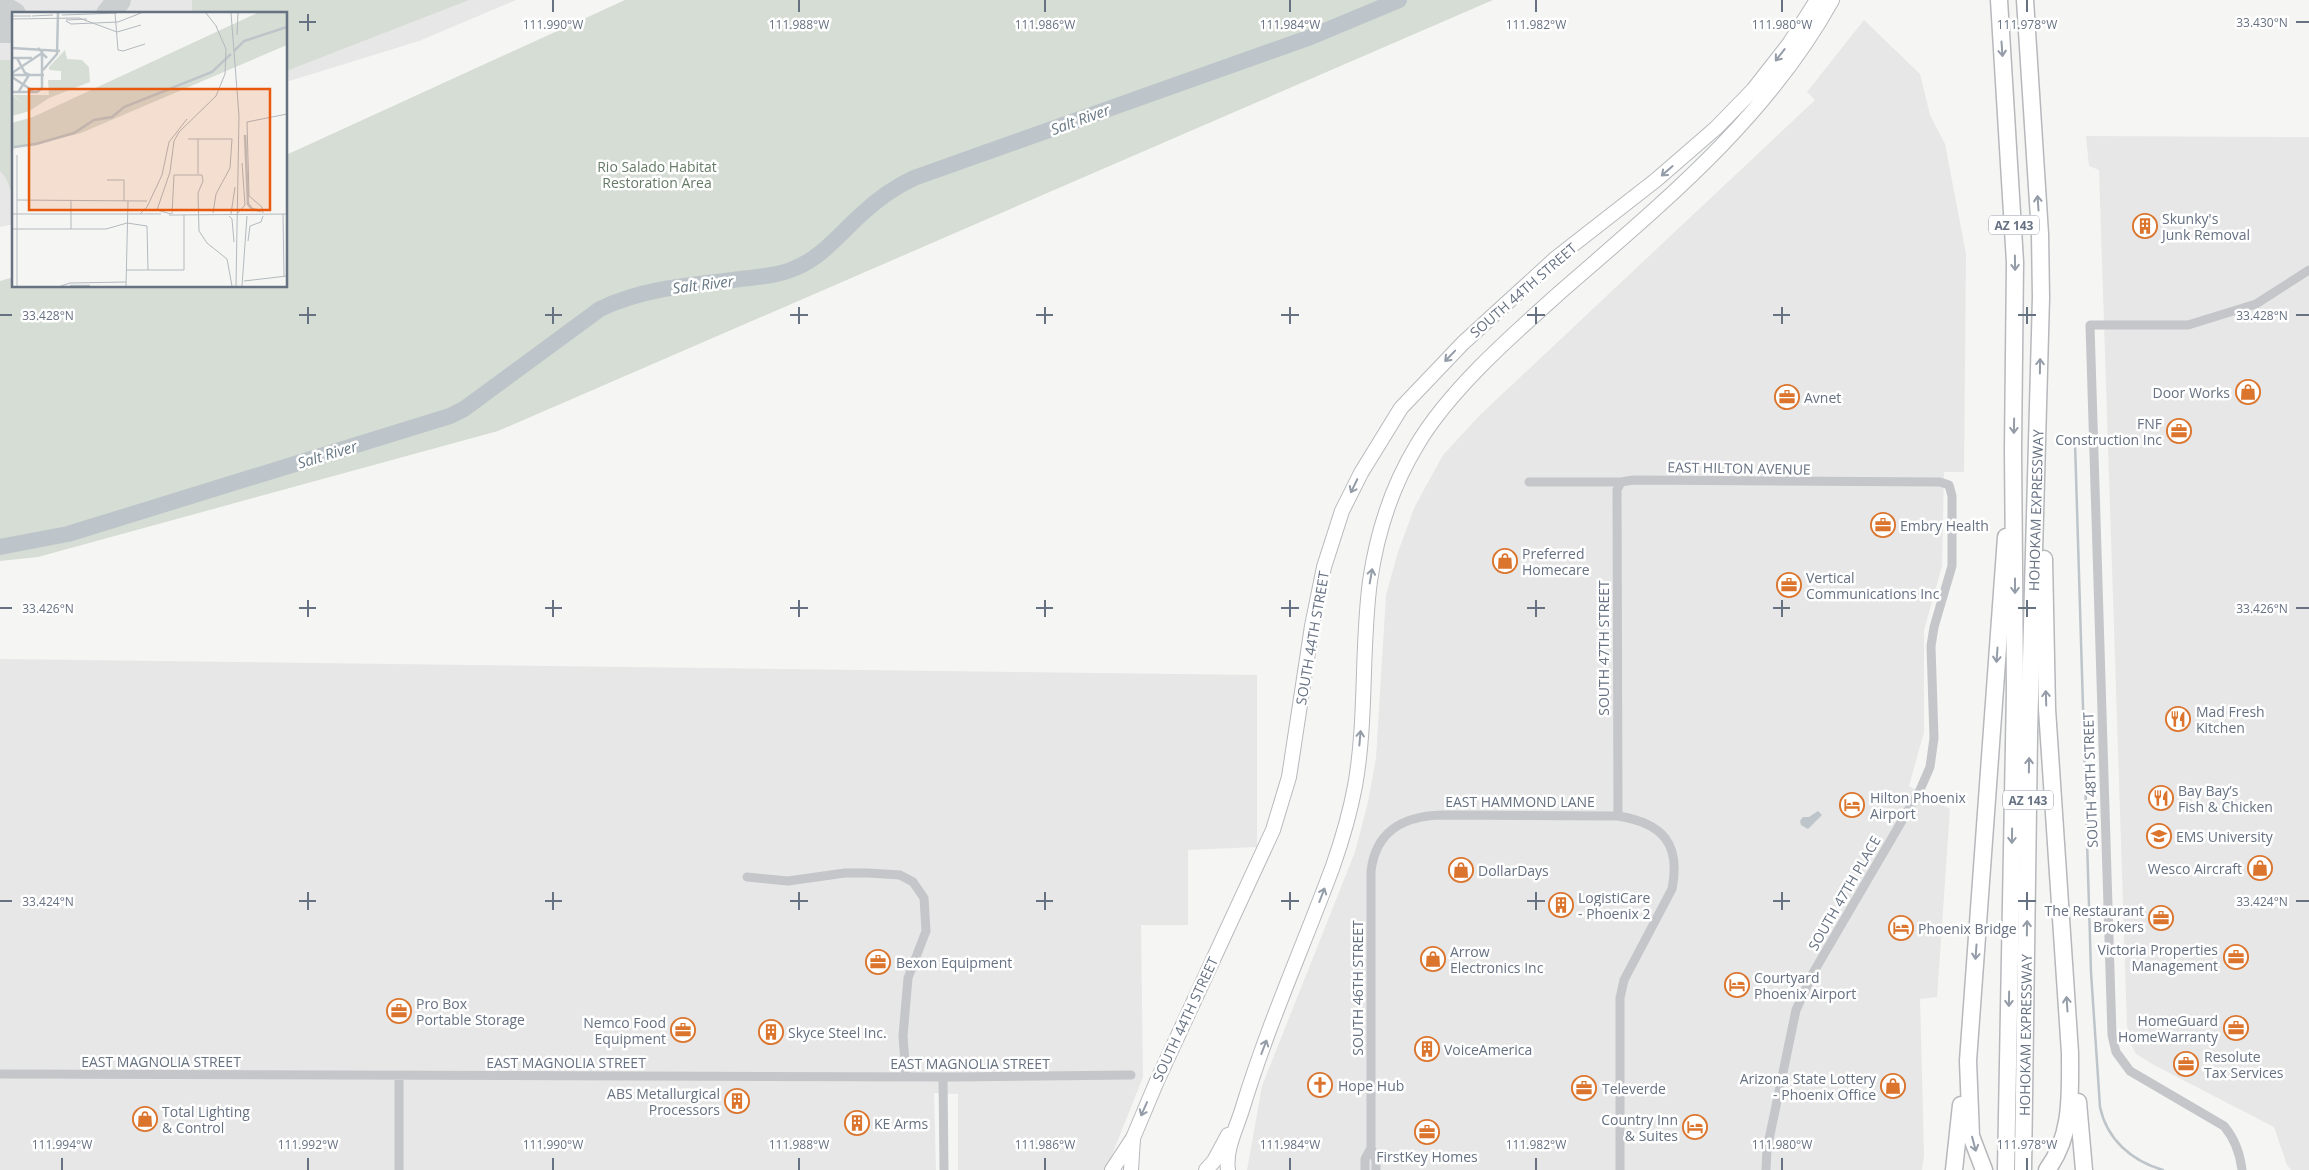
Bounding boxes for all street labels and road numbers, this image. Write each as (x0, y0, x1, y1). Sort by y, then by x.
road number: AZ 143 (1989, 216, 2039, 234)
street label: SOUTH 44TH STREET (1466, 238, 1581, 342)
street label: HOHOKAM EXPRESSWAY (2023, 429, 2047, 591)
street label: EAST HILTON AVENUE (1667, 457, 1811, 479)
street label: SOUTH 44TH STREET (1291, 569, 1333, 706)
street label: SOUTH 47TH STREET (1594, 580, 1613, 716)
street label: SOUTH 48TH STREET (2078, 712, 2102, 848)
road number: AZ 143 (2003, 790, 2053, 810)
street label: EAST HAMMOND LANE (1445, 792, 1595, 811)
street label: SOUTH 47TH PLACE (1803, 832, 1885, 954)
street label: SOUTH 46TH STREET (1348, 920, 1367, 1056)
street label: SOUTH 44TH STREET (1148, 953, 1222, 1084)
street label: HOHOKAM EXPRESSWAY (2014, 954, 2035, 1116)
street label: EAST MAGNOLIA STREET (81, 1052, 241, 1071)
street label: EAST MAGNOLIA STREET (486, 1053, 646, 1072)
street label: EAST MAGNOLIA STREET (890, 1054, 1050, 1073)

